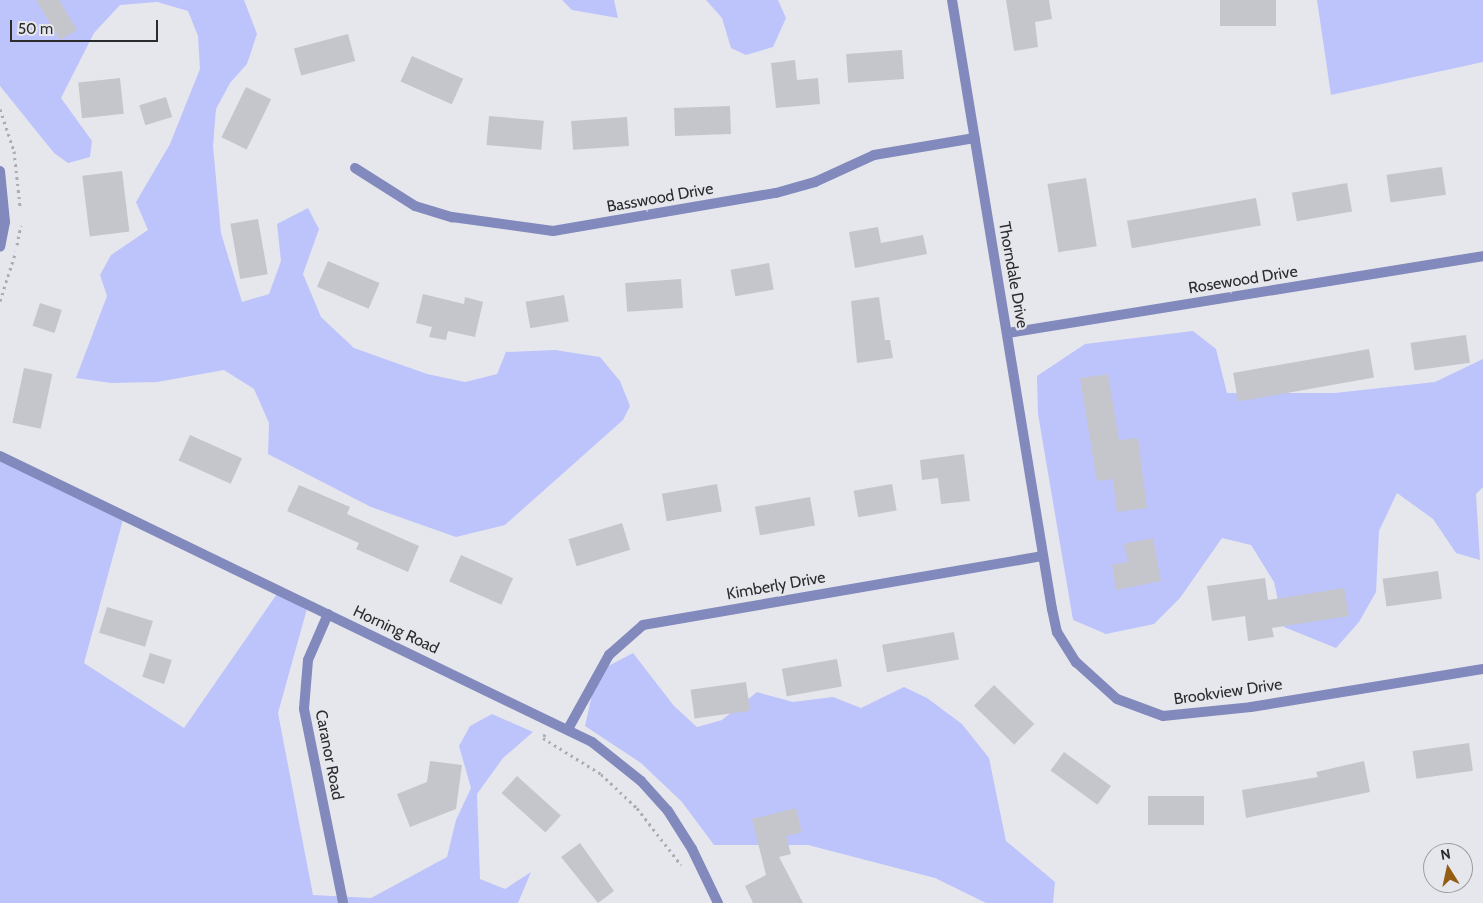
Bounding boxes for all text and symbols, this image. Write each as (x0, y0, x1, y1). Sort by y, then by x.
scale bar (12, 10, 160, 42)
text: 50 m (18, 20, 53, 38)
street label: Basswood Drive (605, 179, 715, 217)
street label: Thorndale Drive (994, 220, 1032, 330)
street label: Rosewood Drive (1187, 262, 1299, 298)
street label: Kimberly Drive (725, 568, 827, 604)
street label: Horning Road (350, 602, 442, 658)
street label: Brookview Drive (1172, 675, 1284, 709)
street label: Caranor Road (311, 708, 347, 802)
north arrow (1423, 843, 1473, 893)
text: N (1439, 844, 1452, 864)

